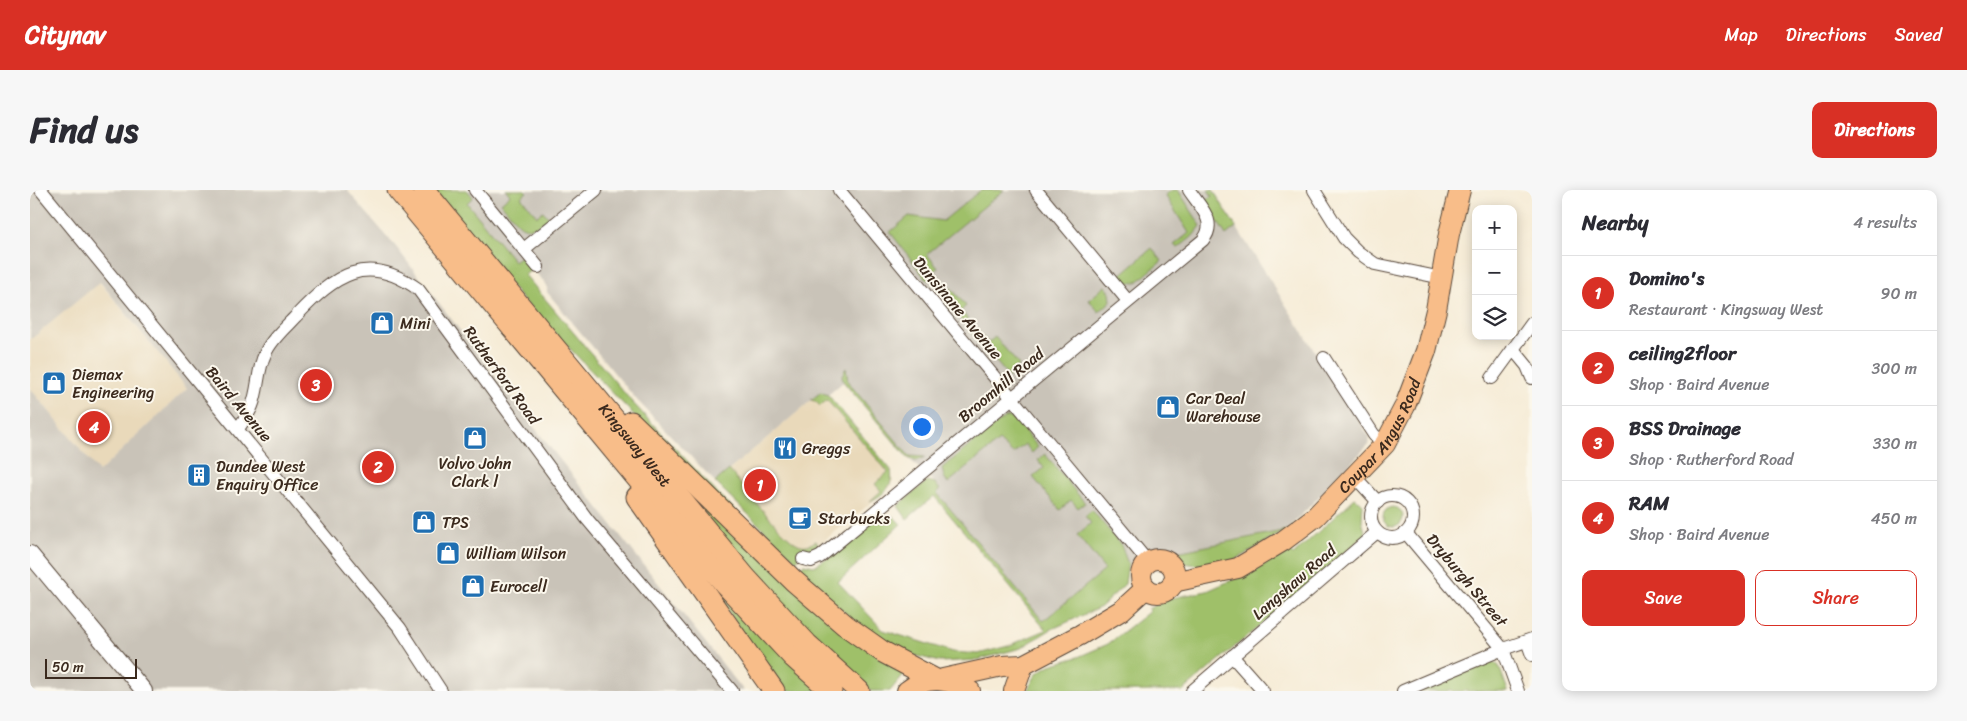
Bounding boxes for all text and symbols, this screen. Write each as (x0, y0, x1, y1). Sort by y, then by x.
text: Citynav (25, 14, 106, 56)
text: Map (1725, 19, 1758, 51)
text: Directions (1786, 19, 1867, 51)
text: Saved (1895, 19, 1942, 51)
text: Find us (30, 99, 138, 161)
button: Directions (1812, 102, 1937, 158)
text: Nearby (1582, 204, 1648, 242)
map controls (1472, 205, 1517, 340)
button: + (1472, 205, 1517, 250)
text: 4 results (1853, 208, 1917, 237)
street label: Dunsinane Avenue (906, 250, 1010, 366)
button: − (1472, 250, 1517, 295)
text: Domino's (1629, 262, 1704, 295)
text: 1 (1595, 279, 1601, 308)
text: 90 m (1881, 279, 1917, 308)
button: layers (1472, 295, 1517, 340)
text: Restaurant · Kingsway West (1629, 295, 1823, 324)
place label: Mini (400, 309, 431, 338)
shop icon: Mini (369, 310, 395, 336)
street label: Rutherford Road (456, 319, 549, 432)
text: ceiling2floor (1629, 337, 1736, 370)
street label: Broomhill Road (951, 339, 1052, 430)
text: 2 (1593, 354, 1603, 383)
text: 300 m (1872, 354, 1917, 383)
street label: Baird Avenue (198, 359, 280, 449)
place label: Diemax Engineering (72, 360, 154, 407)
pin: 3 (300, 366, 332, 404)
shop icon: Diemax Engineering (41, 370, 67, 396)
text: Shop · Baird Avenue (1629, 370, 1769, 399)
street label: Coupar Angus Road (1330, 372, 1429, 500)
place label: Car Deal Warehouse (1186, 384, 1261, 431)
shop icon: Car Deal Warehouse (1155, 394, 1181, 420)
street label: Kingsway West (591, 396, 679, 493)
pin: 4 (78, 408, 110, 446)
text: BSS Drainage (1629, 412, 1741, 445)
your location (909, 414, 935, 440)
shop icon: Volvo John Clark l (462, 425, 488, 451)
text: 3 (1594, 429, 1602, 458)
text: 330 m (1873, 429, 1917, 458)
place label: Greggs (802, 434, 851, 463)
restaurant icon: Greggs (772, 435, 798, 461)
text: Shop · Rutherford Road (1629, 445, 1794, 474)
pin: 2 (362, 448, 394, 486)
place label: Volvo John Clark l (439, 449, 512, 496)
place label: Dundee West Enquiry Office (216, 452, 318, 499)
building icon: Dundee West Enquiry Office (186, 462, 212, 488)
pin: 1 (744, 466, 776, 504)
text: RAM (1629, 487, 1669, 520)
place label: Starbucks (818, 504, 890, 533)
text: 4 (1593, 504, 1603, 533)
text: 450 m (1871, 504, 1917, 533)
cafe icon: Starbucks (787, 505, 813, 531)
place label: TPS (442, 508, 469, 537)
shop icon: TPS (411, 509, 437, 535)
text: Shop · Baird Avenue (1629, 520, 1769, 549)
street label: Dryburgh Street (1419, 527, 1515, 634)
street label: Langshaw Road (1245, 536, 1344, 627)
place label: William Wilson (466, 539, 567, 568)
shop icon: William Wilson (435, 540, 461, 566)
button: Save (1582, 570, 1745, 626)
button: Share (1755, 570, 1917, 626)
place label: Eurocell (490, 572, 547, 601)
shop icon: Eurocell (460, 573, 486, 599)
text: 50 m (52, 655, 84, 680)
scale bar (45, 656, 138, 679)

